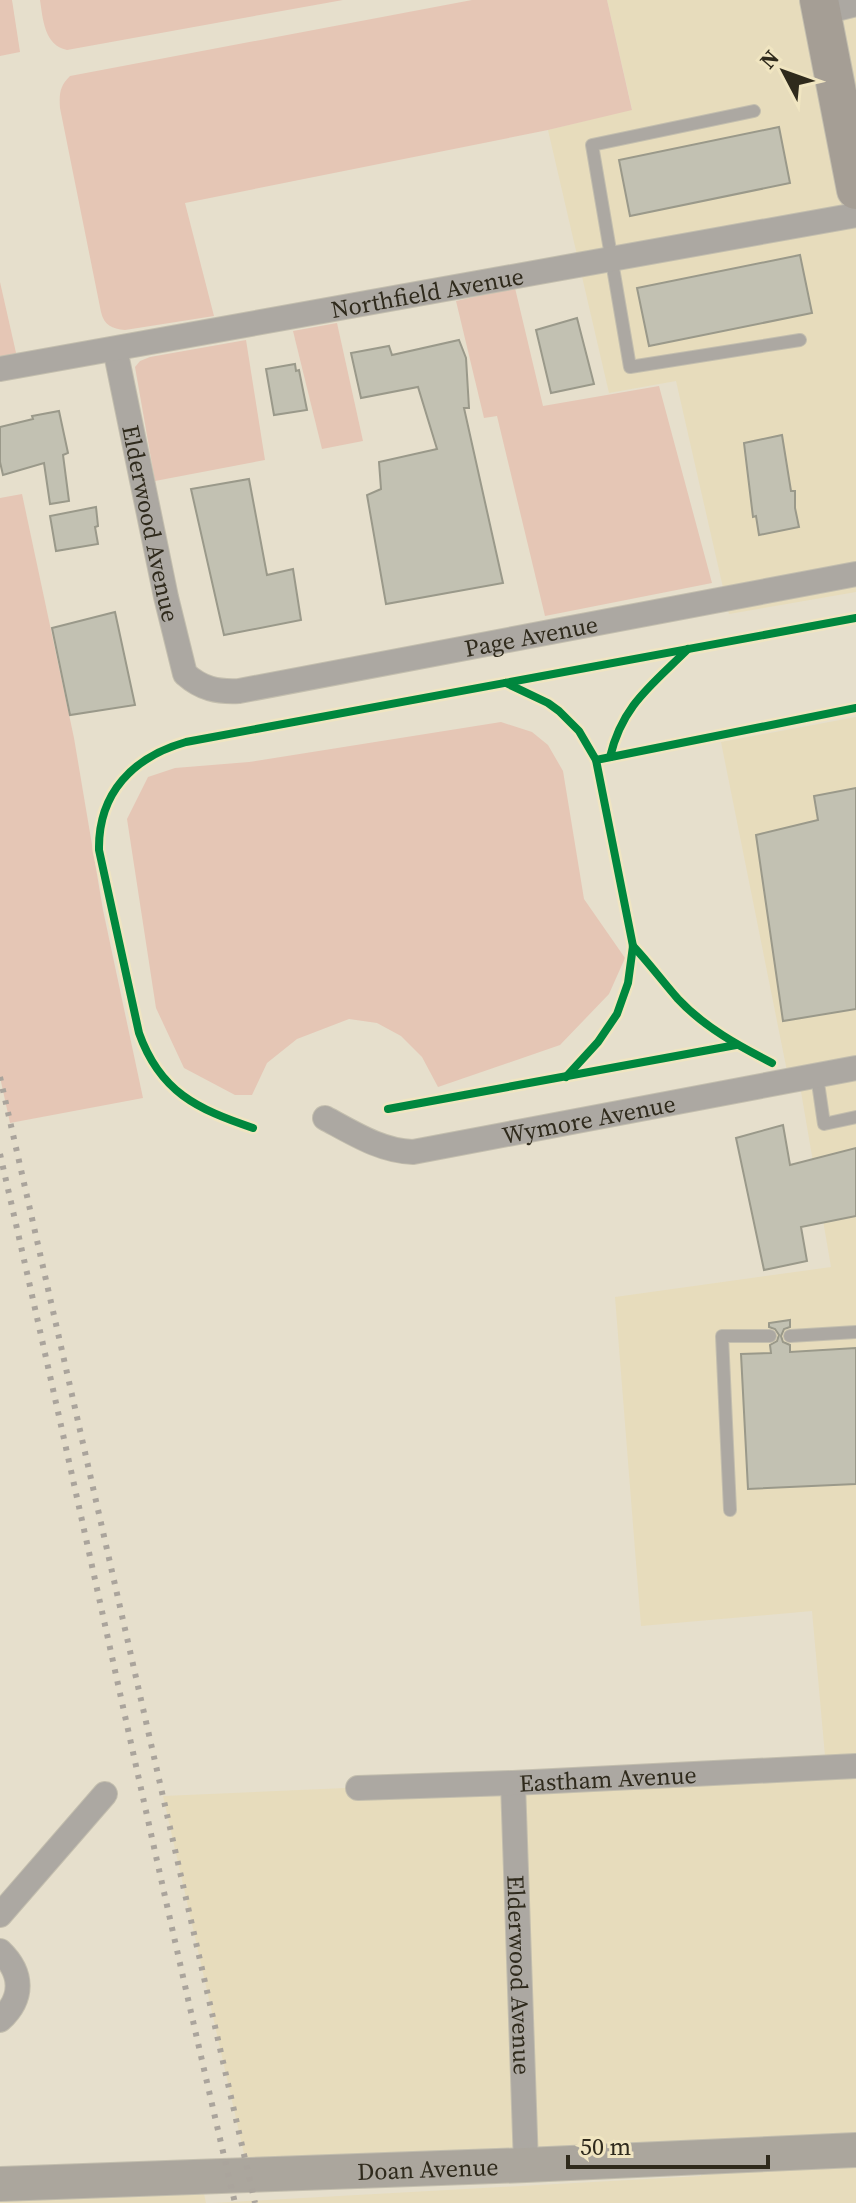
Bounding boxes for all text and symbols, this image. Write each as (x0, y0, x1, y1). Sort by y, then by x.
north arrow (744, 32, 824, 112)
text: N (752, 43, 785, 75)
street label: Northfield Avenue (328, 259, 526, 326)
street label: Elderwood Avenue (115, 422, 188, 625)
street label: Page Avenue (462, 607, 600, 664)
street label: Wymore Avenue (499, 1086, 678, 1151)
street label: Eastham Avenue (518, 1757, 697, 1799)
street label: Elderwood Avenue (500, 1874, 539, 2075)
scale bar (568, 2119, 768, 2169)
text: 50 m (580, 2130, 631, 2163)
street label: Doan Avenue (357, 2150, 499, 2188)

